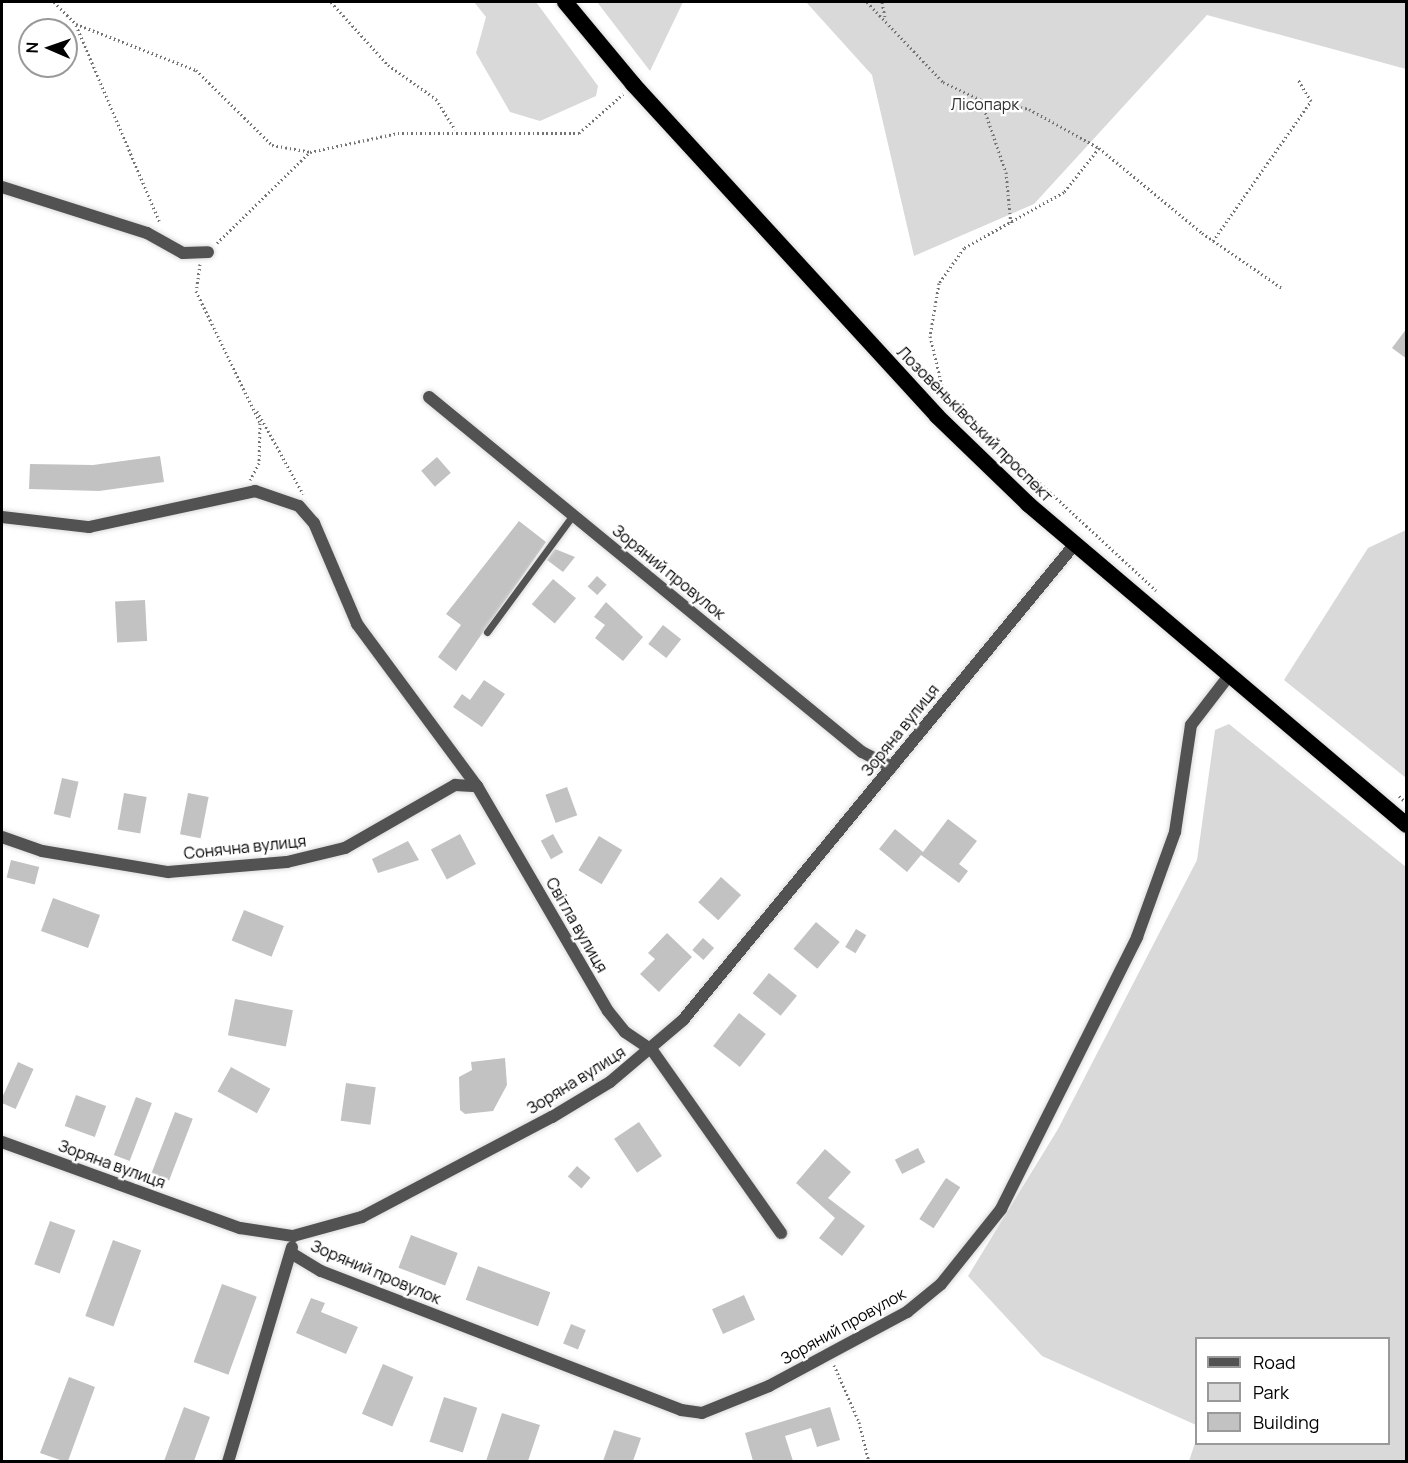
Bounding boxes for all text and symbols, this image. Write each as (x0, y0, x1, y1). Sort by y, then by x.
north arrow (18, 18, 78, 78)
text: N (21, 41, 43, 54)
park label: Лісопарк (951, 94, 1019, 114)
street label: Лозовеньківський проспект (893, 342, 1057, 506)
street label: Зоряний провулок (609, 521, 729, 623)
street label: Зоряна вулиця (857, 680, 943, 780)
street label: Сонячна вулиця (183, 831, 307, 863)
street label: Світла вулиця (542, 874, 612, 976)
street label: Зоряна вулиця (523, 1042, 629, 1118)
street label: Зоряна вулиця (56, 1136, 168, 1192)
street label: Зоряний провулок (308, 1236, 444, 1308)
street label: Зоряний провулок (777, 1284, 909, 1368)
legend (1195, 1337, 1390, 1445)
text: Road (1253, 1350, 1296, 1374)
text: Park (1253, 1380, 1289, 1404)
text: Building (1253, 1410, 1319, 1434)

